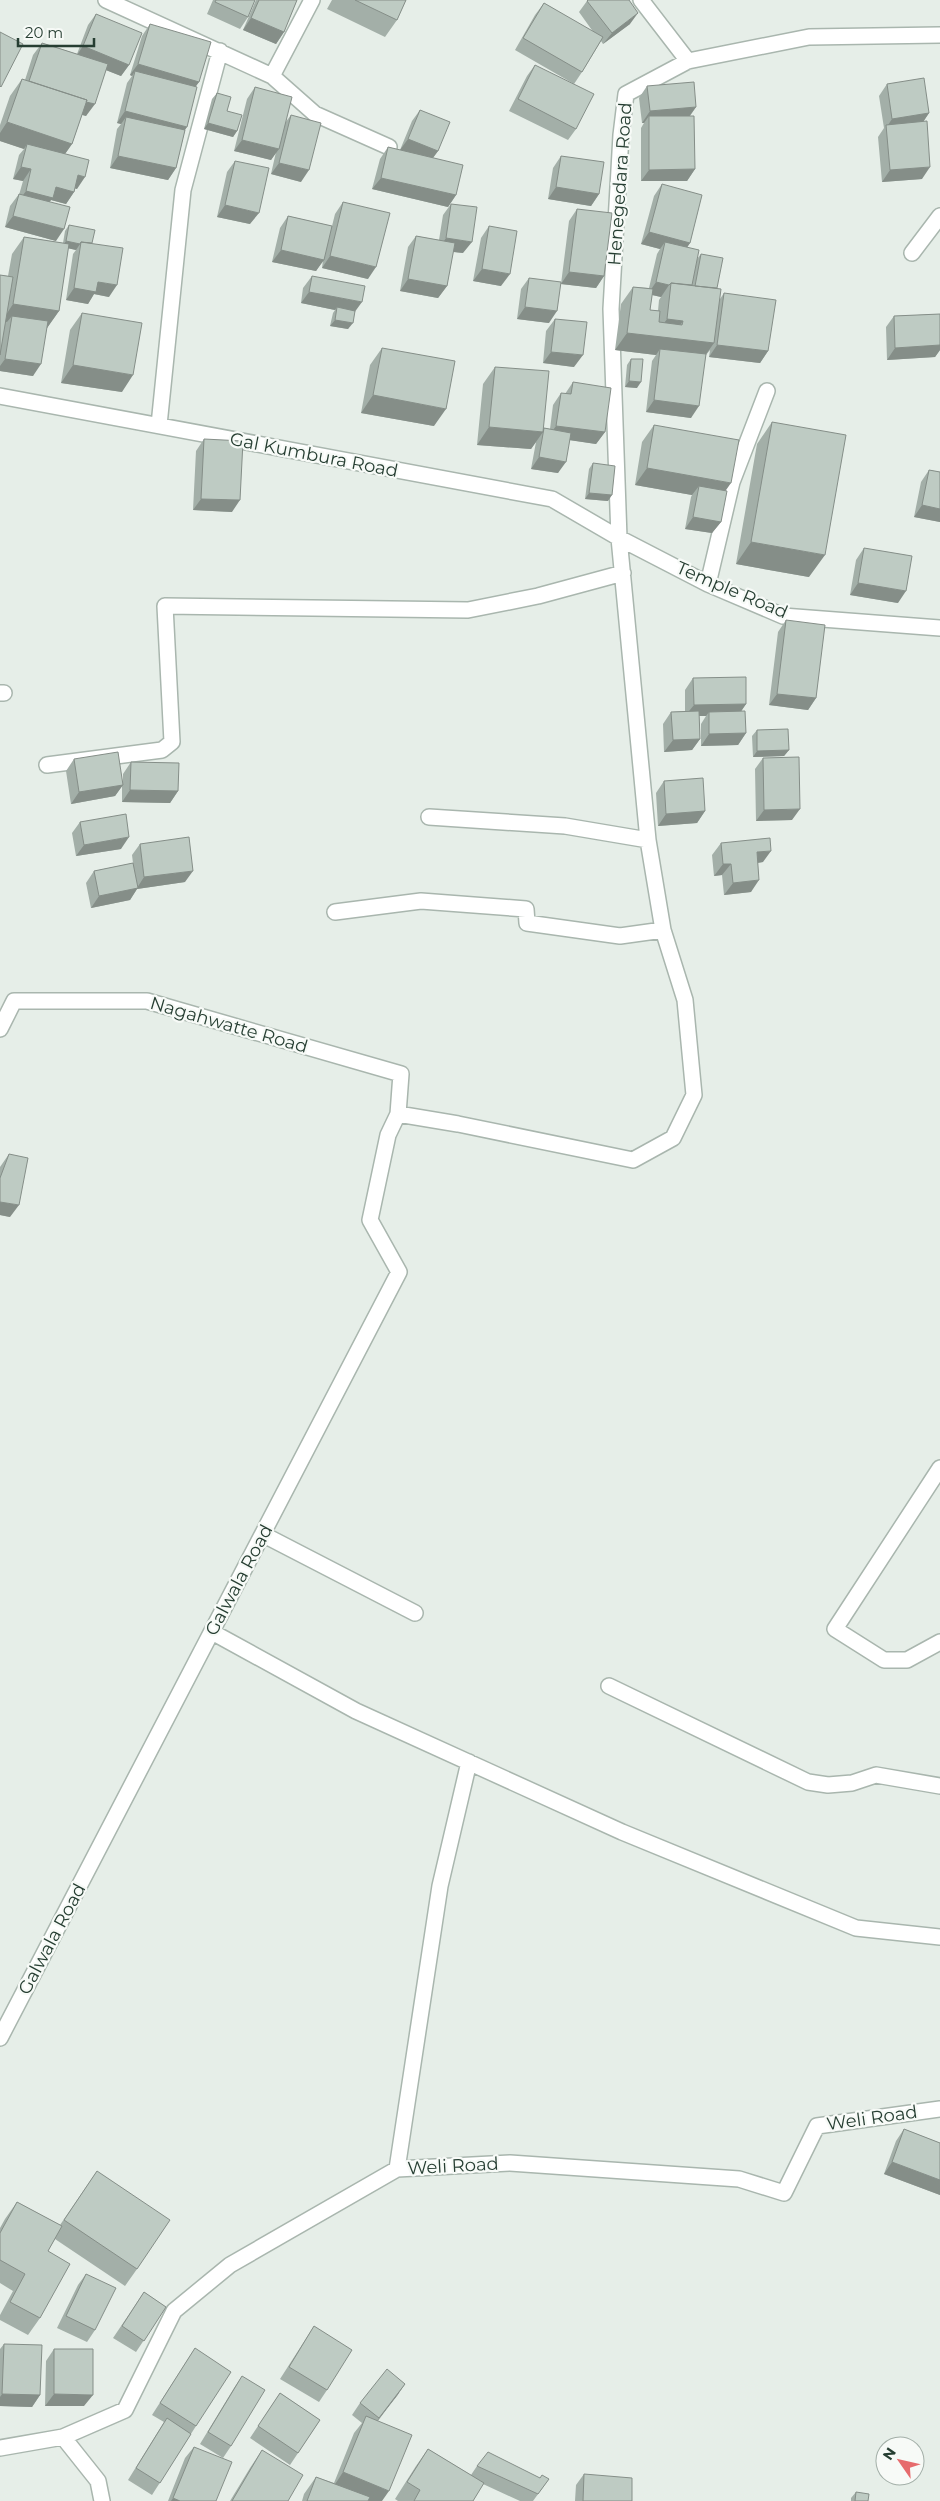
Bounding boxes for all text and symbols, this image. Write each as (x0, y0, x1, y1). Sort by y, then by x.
scale bar (18, 15, 94, 47)
text: 20 m (25, 23, 63, 42)
street label: Henegedara Road (603, 102, 637, 266)
street label: Gal Kumbura Road (228, 428, 400, 482)
street label: Temple Road (673, 557, 791, 623)
street label: Nagahwatte Road (148, 992, 310, 1058)
street label: Galwala Road (200, 1521, 278, 1639)
street label: Galwala Road (13, 1880, 91, 1998)
street label: Weli Road (825, 2101, 919, 2135)
street label: Weli Road (407, 2153, 499, 2179)
north arrow (875, 2436, 925, 2486)
text: N (879, 2444, 900, 2463)

